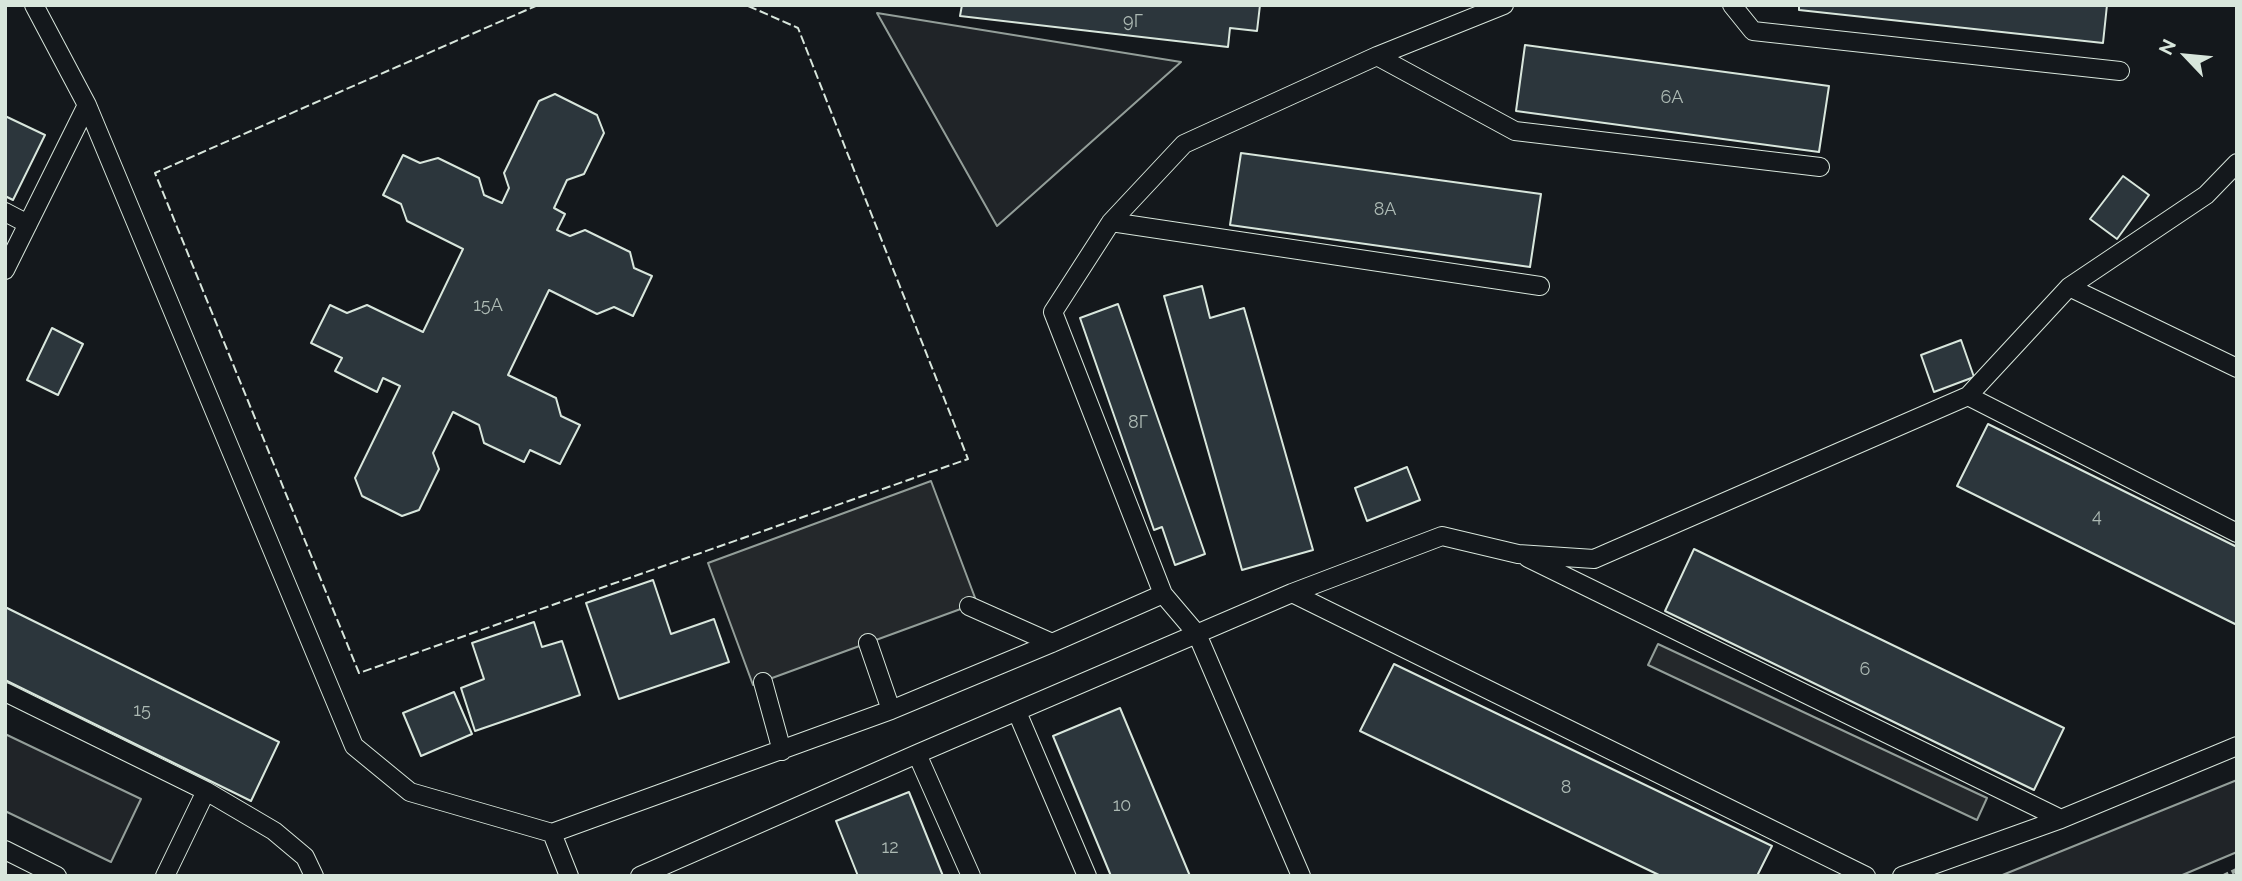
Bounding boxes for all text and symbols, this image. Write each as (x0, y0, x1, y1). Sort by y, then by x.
house number: 9Г (1123, 11, 1143, 33)
north arrow (2151, 21, 2221, 91)
text: N (2154, 35, 2180, 58)
house number: 6А (1661, 87, 1683, 109)
house number: 8А (1374, 199, 1396, 221)
house number: 15А (473, 295, 503, 317)
house number: 8Г (1128, 412, 1148, 434)
house number: 4 (2092, 506, 2102, 528)
house number: 6 (1860, 659, 1870, 681)
house number: 15 (133, 700, 151, 722)
house number: 8 (1561, 777, 1571, 799)
house number: 10 (1113, 795, 1131, 817)
house number: 12 (881, 837, 899, 859)

